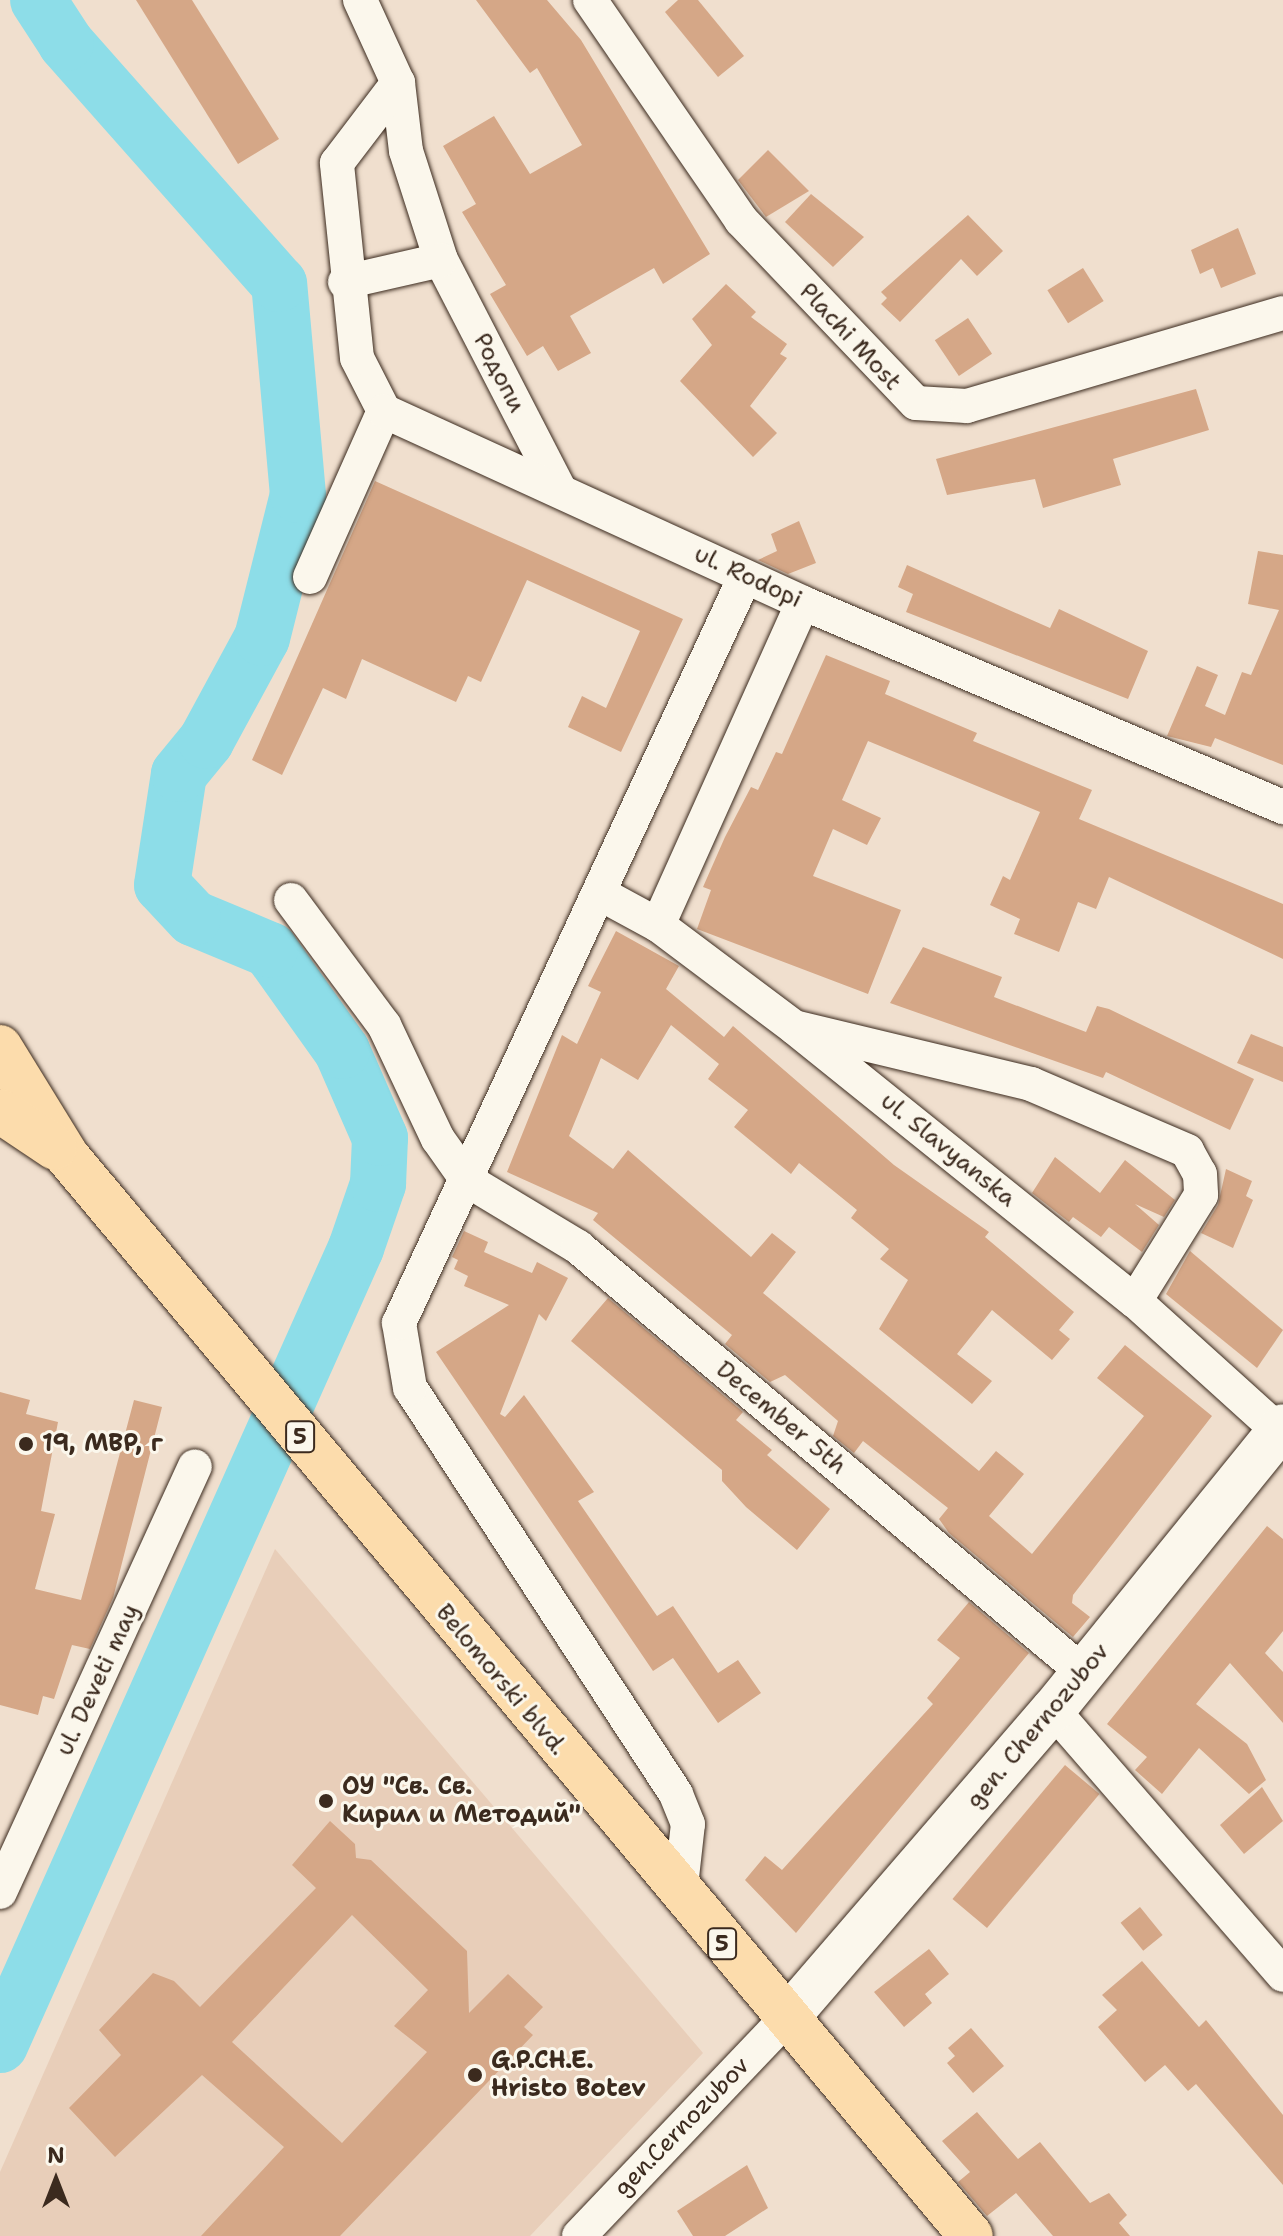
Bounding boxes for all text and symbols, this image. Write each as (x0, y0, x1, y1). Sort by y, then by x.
street label: Plachi Most (793, 277, 907, 397)
street label: Родопи (467, 329, 531, 417)
street label: ul. Rodopi (690, 540, 806, 614)
street label: ul. Slavyanska (875, 1087, 1021, 1213)
street label: December 5th (710, 1355, 852, 1481)
road number: 5 (284, 1419, 316, 1455)
place label: 19, МВР, г (42, 1430, 163, 1458)
marker: 19, МВР, г (17, 1435, 35, 1453)
street label: Belomorski blvd. (429, 1599, 573, 1761)
street label: ul. Deveti may (50, 1600, 146, 1760)
street label: gen. Chernozubov (960, 1638, 1116, 1814)
place label: ОУ "Св. Св. Кирил и Методий" (342, 1773, 581, 1829)
marker: ОУ "Св. Св. Кирил и Методий" (317, 1792, 335, 1810)
road number: 5 (706, 1926, 738, 1962)
place label: G.P.CH.E. Hristo Botev (491, 2047, 646, 2103)
street label: gen.Cernozubov (608, 2051, 756, 2203)
marker: G.P.CH.E. Hristo Botev (466, 2066, 484, 2084)
north arrow (16, 2140, 96, 2220)
text: N (47, 2141, 65, 2170)

